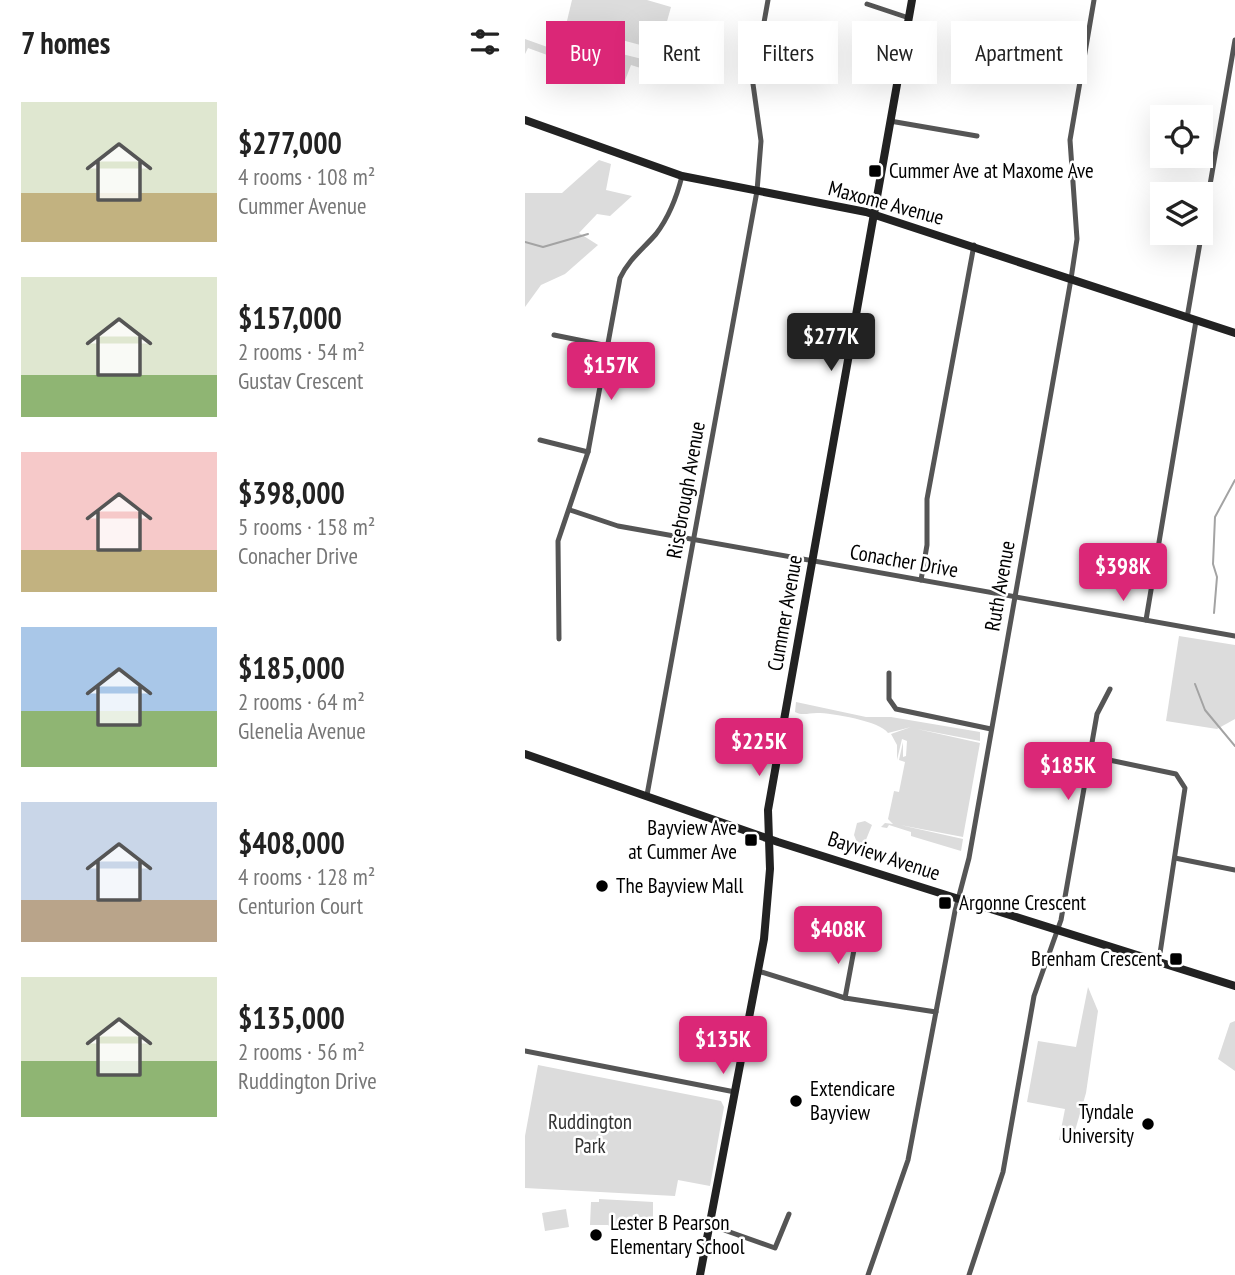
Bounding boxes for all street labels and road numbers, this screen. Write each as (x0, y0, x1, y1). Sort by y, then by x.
street label: Maxome Avenue (825, 174, 947, 231)
street label: Risebrough Avenue (660, 419, 711, 561)
street label: Conacher Drive (848, 538, 960, 583)
street label: Ruth Avenue (978, 539, 1021, 633)
street label: Cummer Avenue (761, 553, 808, 673)
street label: Bayview Avenue (825, 825, 944, 886)

